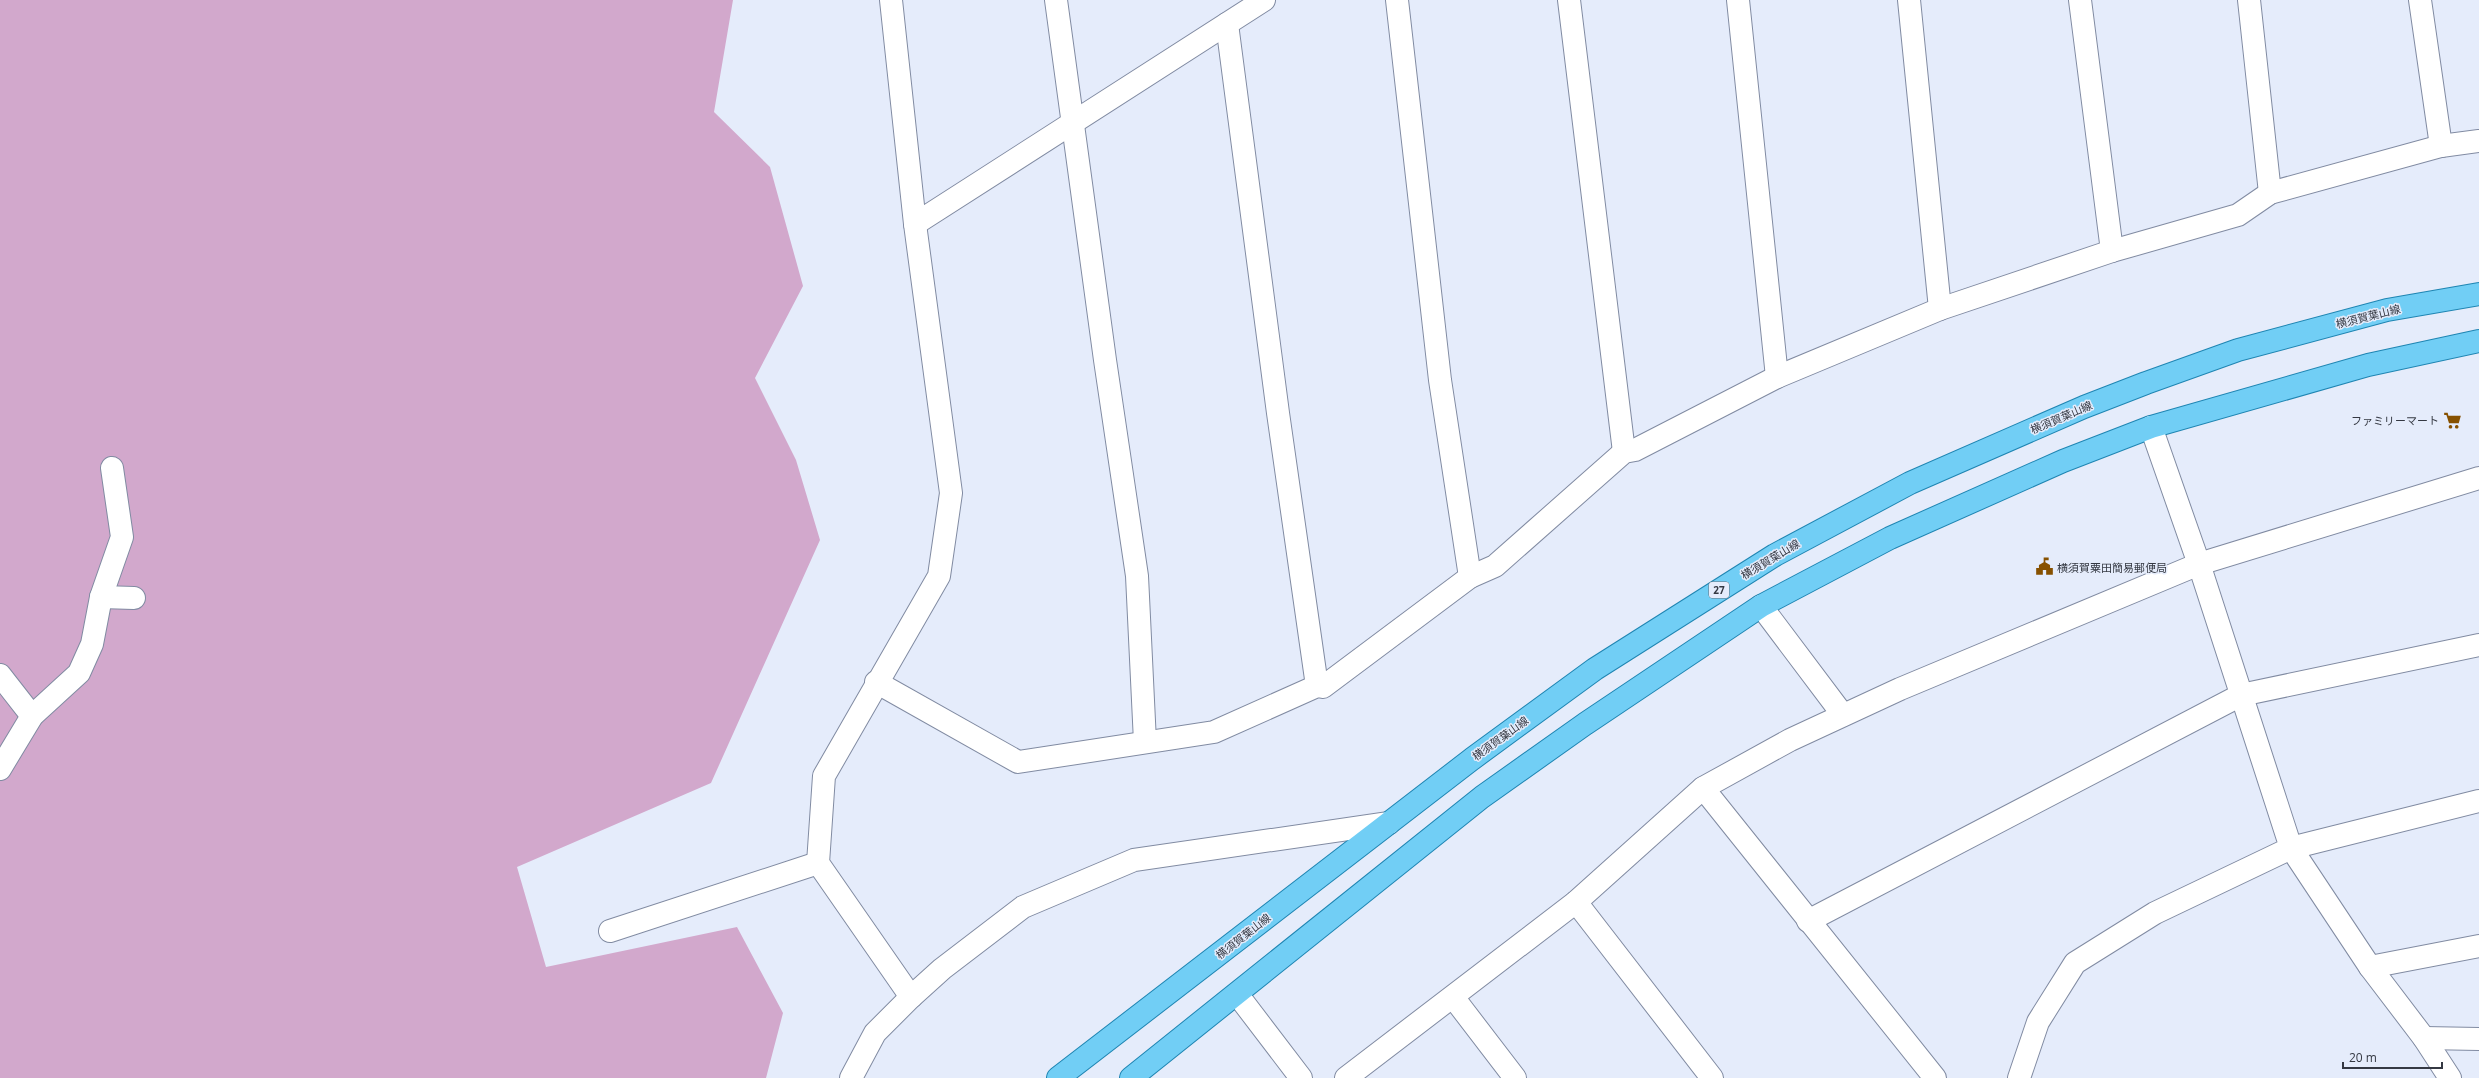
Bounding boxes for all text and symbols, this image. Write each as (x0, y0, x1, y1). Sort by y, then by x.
street label: 横須賀葉山線 (2334, 301, 2402, 331)
street label: 横須賀葉山線 (2028, 397, 2094, 437)
supermarket icon: ファミリーマート (2442, 410, 2462, 430)
place label: ファミリーマート (2351, 413, 2439, 428)
street label: 横須賀葉山線 (1738, 536, 1802, 582)
public building icon: 横須賀粟田簡易郵便局 (2034, 557, 2054, 577)
place label: 横須賀粟田簡易郵便局 (2057, 560, 2167, 575)
road number: 27 (1709, 582, 1729, 598)
street label: 横須賀葉山線 (1469, 713, 1531, 763)
street label: 横須賀葉山線 (1212, 910, 1274, 962)
scale bar (2343, 1044, 2442, 1070)
text: 20 m (2349, 1049, 2377, 1066)

